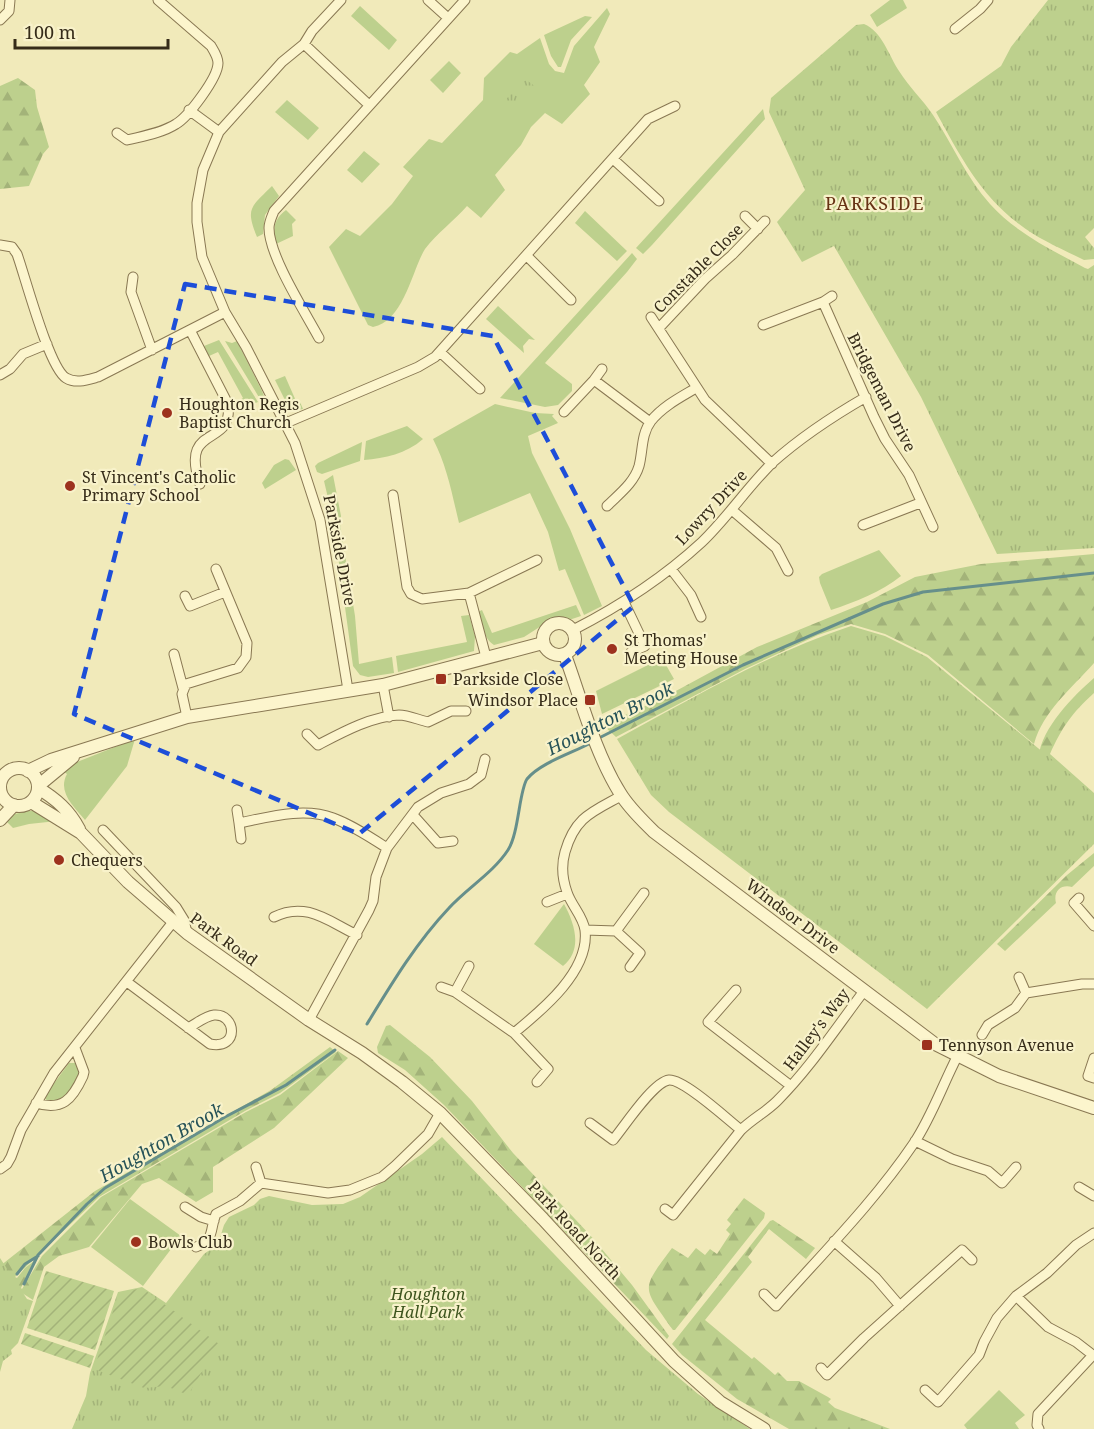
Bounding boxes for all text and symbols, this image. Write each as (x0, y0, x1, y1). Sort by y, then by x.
scale bar (15, 12, 168, 50)
text: 100 m (24, 20, 76, 44)
district label: PARKSIDE (825, 191, 925, 215)
street label: Constable Close (648, 218, 748, 318)
street label: Bridgeman Drive (842, 329, 922, 455)
place label: Houghton Regis Baptist Church (179, 393, 299, 433)
marker: Houghton Regis Baptist Church (160, 406, 174, 420)
street label: Lowry Drive (670, 464, 752, 550)
place label: St Vincent's Catholic Primary School (82, 466, 236, 506)
marker: St Vincent's Catholic Primary School (63, 479, 77, 493)
street label: Parkside Drive (318, 493, 362, 607)
place label: St Thomas' Meeting House (624, 629, 738, 669)
marker: St Thomas' Meeting House (605, 642, 619, 656)
place label: Parkside Close (453, 668, 563, 690)
marker: Parkside Close (434, 672, 448, 686)
water label: Houghton Brook (542, 675, 678, 761)
place label: Windsor Place (468, 689, 578, 711)
marker: Windsor Place (583, 693, 597, 707)
place label: Chequers (71, 849, 143, 871)
marker: Chequers (52, 853, 66, 867)
street label: Windsor Drive (742, 873, 844, 959)
street label: Park Road (186, 907, 262, 971)
street label: Halley's Way (778, 983, 855, 1075)
place label: Tennyson Avenue (939, 1034, 1074, 1056)
marker: Tennyson Avenue (920, 1038, 934, 1052)
water label: Houghton Brook (94, 1096, 228, 1188)
street label: Park Road North (524, 1176, 626, 1284)
place label: Bowls Club (148, 1231, 233, 1253)
marker: Bowls Club (129, 1235, 143, 1249)
park label: Houghton Hall Park (390, 1283, 466, 1323)

